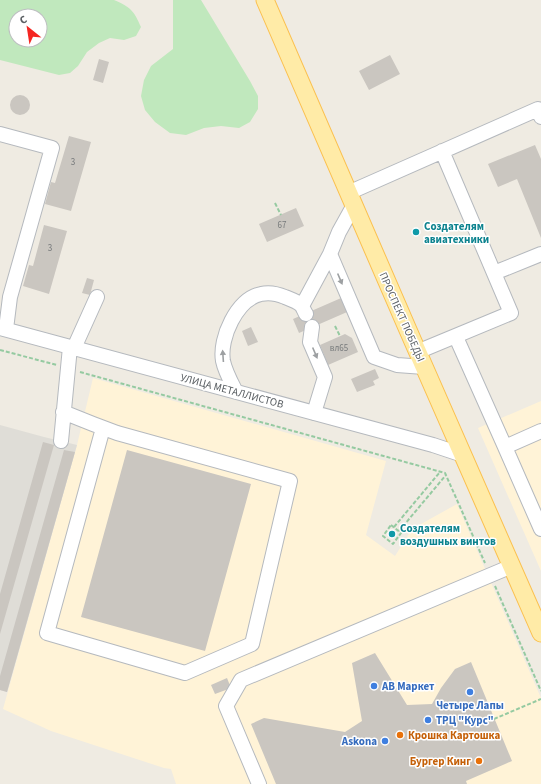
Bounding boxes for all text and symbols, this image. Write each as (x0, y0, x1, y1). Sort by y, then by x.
north arrow (8, 8, 48, 48)
text: С (17, 11, 30, 28)
house number: 3 (71, 156, 76, 169)
house number: 67 (278, 219, 287, 232)
place label: Создателям авиатехники (424, 219, 489, 247)
marker: Создателям авиатехники (411, 227, 421, 237)
house number: 3 (48, 242, 53, 255)
street label: ПРОСПЕКТ ПОБЕДЫ (376, 270, 428, 364)
one-way arrow (338, 273, 344, 285)
house number: вл65 (330, 342, 349, 355)
one-way arrow (312, 347, 318, 359)
one-way arrow (219, 349, 226, 362)
street label: УЛИЦА МЕТАЛЛИСТОВ (179, 370, 286, 412)
place label: Создателям воздушных винтов (400, 521, 496, 549)
marker: Создателям воздушных винтов (387, 529, 397, 539)
place label: АВ Маркет (381, 679, 435, 694)
marker: АВ Маркет (369, 681, 379, 691)
marker: Четыре Лапы (465, 687, 475, 697)
place label: Четыре Лапы (436, 698, 504, 713)
place label: ТРЦ "Курс" (436, 713, 494, 728)
marker: ТРЦ "Курс" (423, 715, 433, 725)
place label: Крошка Картошка (408, 728, 501, 743)
marker: Крошка Картошка (395, 730, 405, 740)
place label: Askona (341, 734, 377, 749)
marker: Askona (380, 736, 390, 746)
place label: Бургер Кинг (410, 754, 471, 769)
marker: Бургер Кинг (474, 756, 484, 766)

